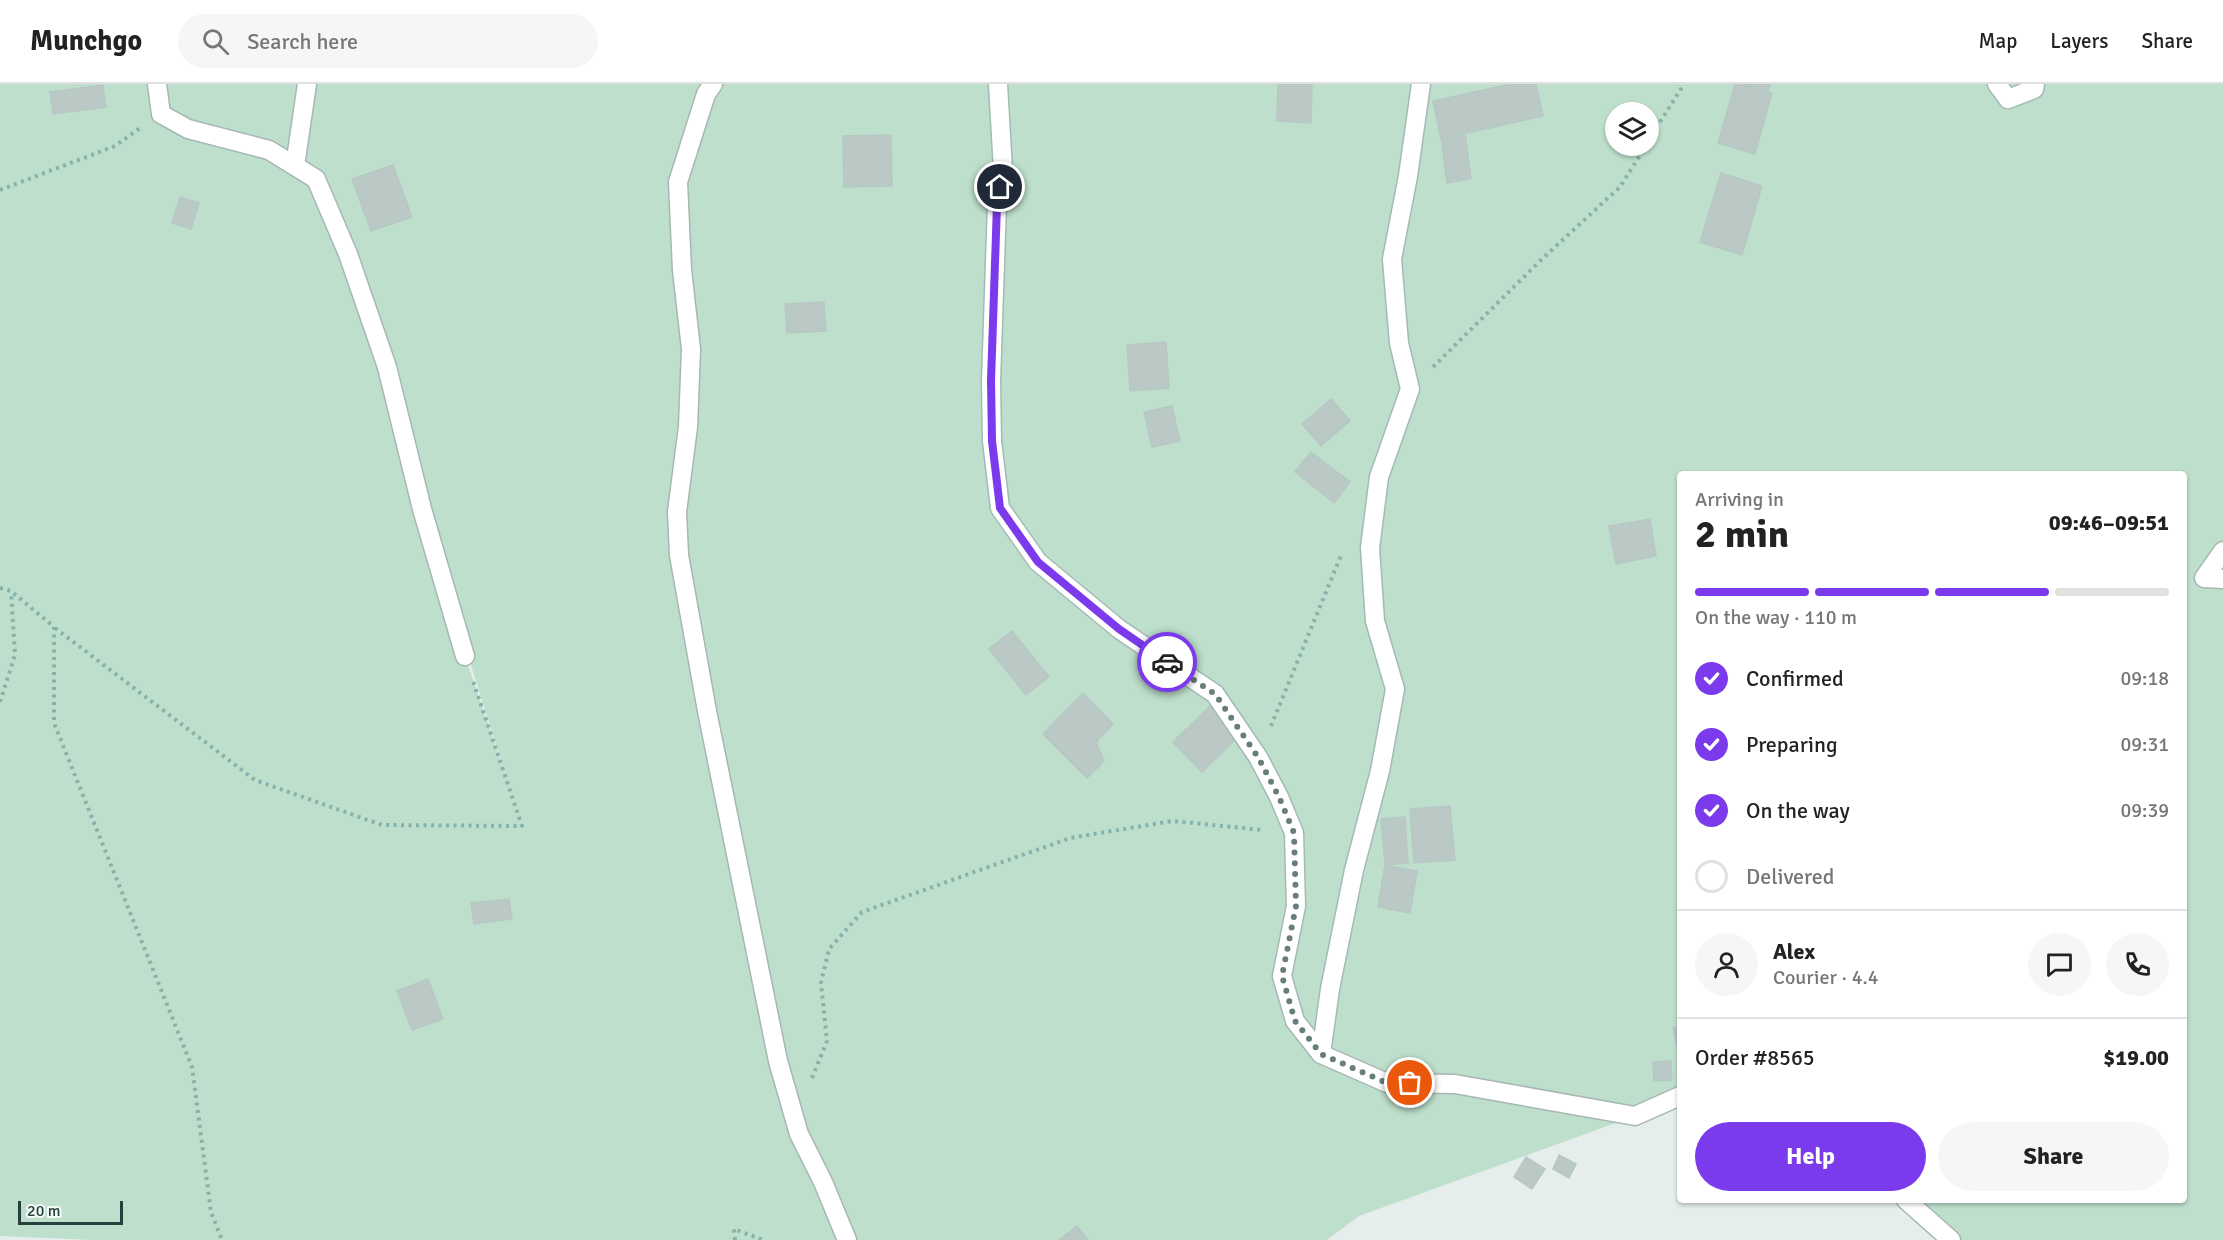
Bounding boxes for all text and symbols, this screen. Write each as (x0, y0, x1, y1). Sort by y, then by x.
search box (178, 14, 598, 68)
text: Munchgo (30, 24, 142, 58)
icon: search (199, 25, 232, 58)
text: Search here (247, 28, 358, 55)
text: Map (1979, 28, 2017, 54)
text: Layers (2050, 28, 2108, 54)
text: Share (2141, 28, 2193, 54)
map controls (1605, 102, 1659, 156)
button: layers (1605, 102, 1659, 156)
pin (974, 161, 1025, 212)
icon: home (983, 170, 1016, 203)
text: Arriving in (1695, 487, 1784, 512)
text: 09:46–09:51 (2049, 509, 2169, 536)
text: 2 min (1695, 510, 1789, 558)
text: On the way · 110 m (1695, 605, 1857, 630)
courier (1137, 632, 1197, 692)
icon: car (1151, 646, 1184, 679)
icon: check (1695, 662, 1728, 695)
text: Confirmed (1746, 665, 1844, 692)
text: 09:18 (2120, 666, 2169, 691)
icon: check (1695, 728, 1728, 761)
text: Preparing (1746, 731, 1838, 758)
text: 09:31 (2120, 732, 2169, 757)
icon: check (1695, 794, 1728, 827)
text: On the way (1746, 797, 1850, 824)
text: 09:39 (2120, 798, 2169, 823)
text: Delivered (1746, 863, 1834, 890)
button: person (1695, 933, 1758, 996)
button: chat (2028, 933, 2091, 996)
button: phone (2106, 933, 2169, 996)
text: Alex (1773, 938, 1815, 965)
text: Courier · 4.4 (1773, 965, 1879, 990)
text: Order #8565 (1695, 1044, 1815, 1071)
text: $19.00 (2103, 1044, 2169, 1071)
pin (1384, 1057, 1435, 1108)
icon: bag (1393, 1066, 1426, 1099)
button: Help (1695, 1122, 1926, 1191)
button: Share (1938, 1122, 2169, 1191)
scale bar (18, 1198, 123, 1226)
text: 20 m (27, 1201, 61, 1221)

